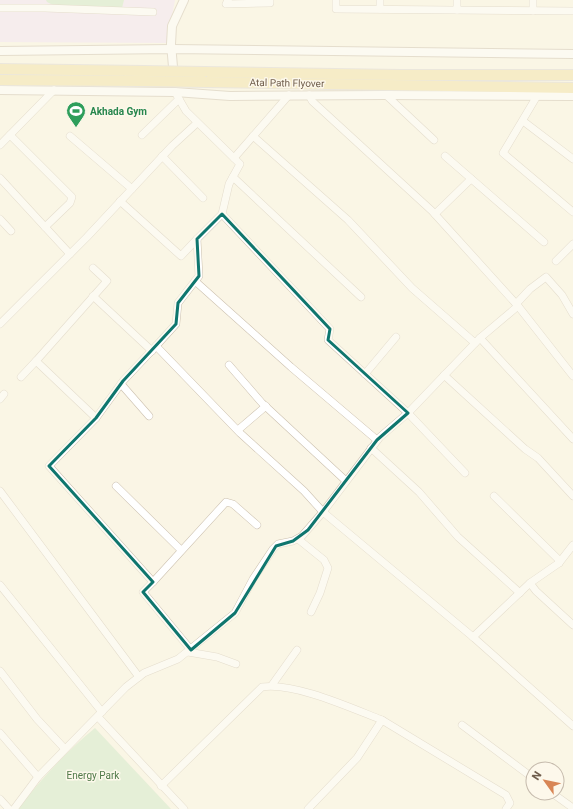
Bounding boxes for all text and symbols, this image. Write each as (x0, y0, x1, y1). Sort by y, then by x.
street label: Atal Path Flyover (250, 77, 325, 89)
sports icon: Akhada Gym (65, 100, 87, 128)
place label: Akhada Gym (90, 106, 147, 117)
north arrow (525, 761, 565, 801)
text: N (529, 769, 545, 783)
park label: Energy Park (67, 770, 120, 781)

